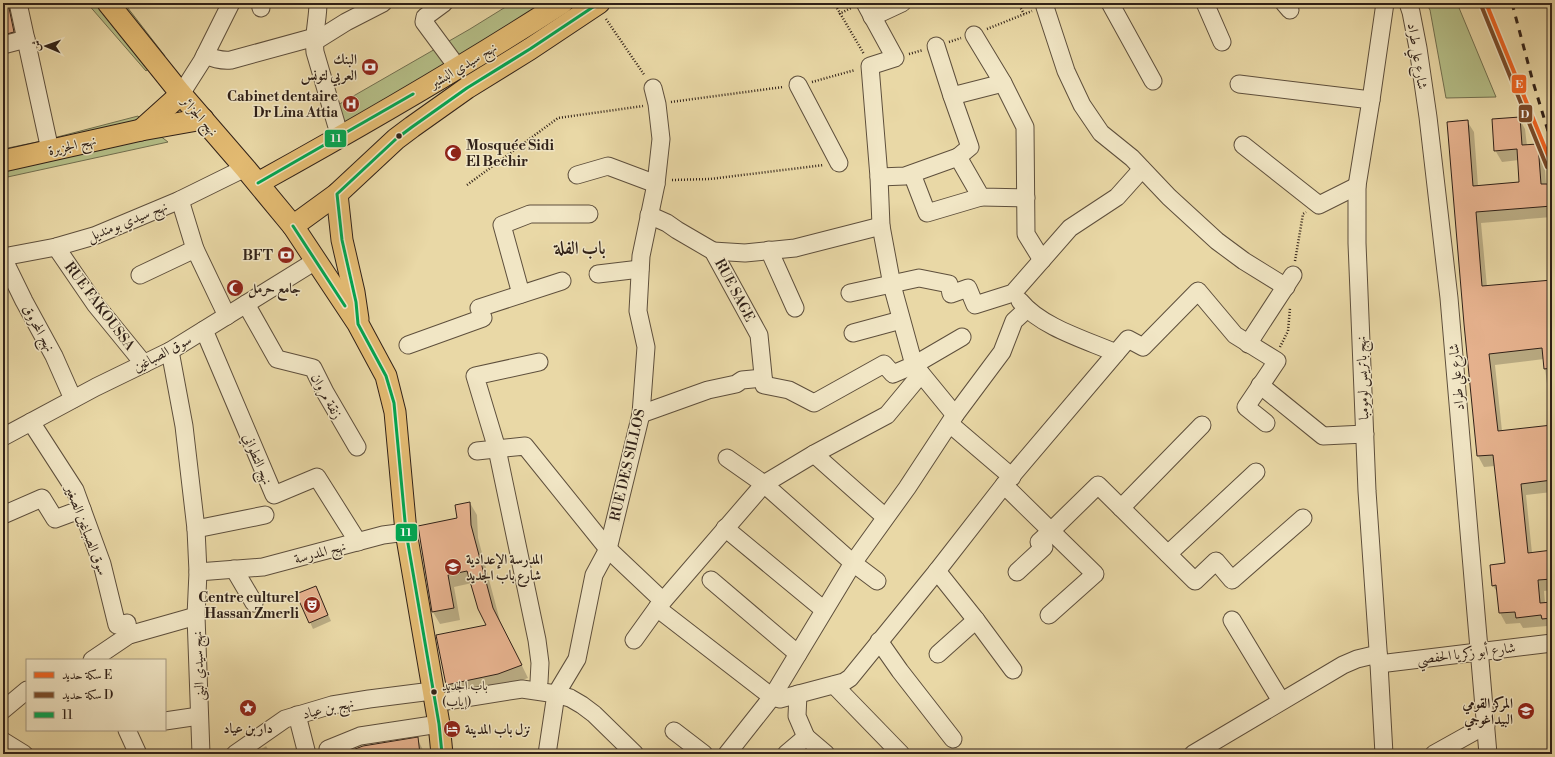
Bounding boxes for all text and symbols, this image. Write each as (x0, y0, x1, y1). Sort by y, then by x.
street label: شارع علي طراد (1400, 22, 1431, 91)
north arrow (26, 26, 66, 66)
street label: نهج سيدي البشير (425, 39, 502, 97)
text: ش (30, 40, 44, 51)
place label: البنك العربي لتونس (301, 51, 357, 87)
bank icon: البنك العربي لتونس (360, 57, 380, 77)
line badge: E (1511, 74, 1527, 94)
text: E (1515, 78, 1523, 92)
place label: Cabinet dentaire Dr Lina Attia (227, 88, 338, 122)
street label: نهج الجزائر (173, 91, 222, 142)
hospital icon: Cabinet dentaire Dr Lina Attia (341, 94, 361, 114)
line badge: D (1518, 104, 1533, 123)
text: D (1521, 108, 1530, 122)
line badge: 11 (324, 129, 347, 148)
unlabelled marker (394, 131, 404, 141)
street label: نهج الجزيرة (46, 132, 99, 163)
text: 11 (331, 132, 342, 146)
place label: Mosquée Sidi El Bechir (466, 137, 555, 171)
mosque icon: Mosquée Sidi El Bechir (443, 143, 463, 163)
street label: نهج سيدي بومنديل (84, 198, 171, 249)
district label: باب الفلة (553, 237, 606, 260)
bank icon: BFT (276, 245, 296, 265)
place label: BFT (242, 247, 273, 265)
street label: RUE SAGE (710, 256, 758, 325)
street label: RUE FAKOUSSA (60, 259, 139, 355)
mosque icon: جامع حرمل (225, 278, 245, 298)
place label: جامع حرمل (248, 280, 302, 301)
street label: نهج المحروق (15, 302, 58, 357)
street label: سوق الصباغين (130, 331, 195, 377)
street label: نهج باتريس لومومبا (1353, 336, 1376, 420)
street label: شارع علي طراد (1445, 342, 1472, 411)
street label: زنقة مروان (306, 370, 346, 423)
street label: RUE DES SILLOS (606, 407, 650, 523)
street label: نهج التطواني (235, 431, 276, 489)
street label: سوق الصباغين الصغير (60, 481, 111, 578)
line badge: 11 (395, 523, 418, 542)
text: 11 (401, 526, 412, 540)
street label: نهج المدرسة (292, 537, 349, 571)
place label: المدرسة الإعدادية شارع باب الجديد (466, 551, 543, 587)
school or university icon: المدرسة الإعدادية شارع باب الجديد (443, 557, 463, 577)
place label: Centre culturel Hassan Zmerli (198, 589, 300, 623)
theatre icon: Centre culturel Hassan Zmerli (302, 595, 322, 615)
street label: نهج سيدي البنى (189, 631, 212, 701)
street label: شارع أبو زكريا الحفصي (1416, 637, 1517, 673)
legend (26, 659, 166, 731)
text: سكة حديد E (62, 668, 112, 683)
place label: باب الجديد (إياب) (442, 678, 488, 710)
marker: باب الجديد (إياب) (429, 687, 439, 697)
text: سكة حديد D (62, 688, 113, 703)
street label: نهج بن عياد (301, 694, 356, 727)
place label: المركز القومي البيداغوجي (1462, 695, 1513, 731)
place icon: دار بن عياد (238, 698, 258, 718)
school or university icon: المركز القومي البيداغوجي (1516, 701, 1536, 721)
text: 11 (62, 708, 74, 723)
hotel icon: نزل باب المدينة (442, 719, 462, 739)
place label: دار بن عياد (223, 720, 273, 738)
place label: نزل باب المدينة (465, 721, 531, 739)

